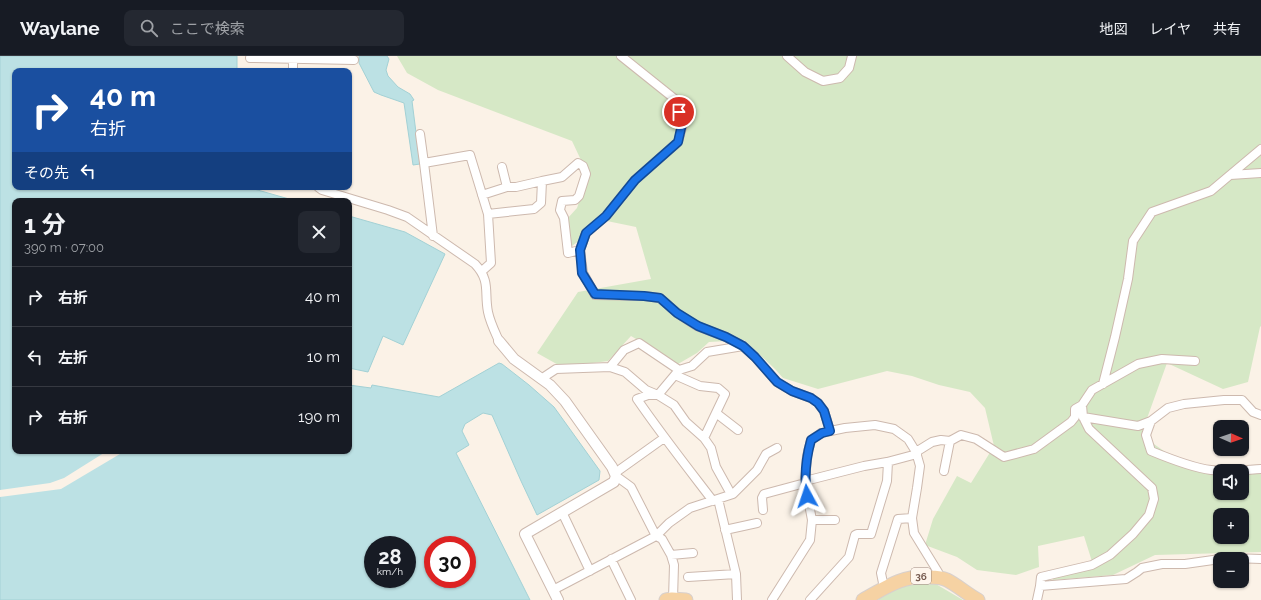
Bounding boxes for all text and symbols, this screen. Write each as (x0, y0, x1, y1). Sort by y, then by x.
search box (124, 10, 404, 46)
text: Waylane (20, 17, 100, 39)
icon: search (138, 17, 160, 39)
text: ここで検索 (170, 20, 245, 38)
text: 地図 (1099, 21, 1127, 37)
text: レイヤ (1149, 21, 1191, 37)
text: 共有 (1213, 21, 1241, 37)
text: 40 m (90, 80, 156, 113)
icon: right (24, 84, 76, 136)
pin (662, 95, 696, 129)
icon: arrive (668, 101, 690, 123)
text: 右折 (90, 118, 126, 139)
icon: left (77, 160, 99, 182)
text: その先 (24, 164, 69, 182)
text: 1 分 (24, 210, 66, 239)
button: close (298, 211, 340, 253)
text: 390 m · 07:00 (24, 240, 104, 255)
icon: right (24, 286, 46, 308)
text: 40 m (305, 288, 340, 306)
text: 右折 (58, 289, 88, 307)
icon: left (24, 346, 46, 368)
text: 10 m (307, 348, 340, 366)
text: 左折 (58, 349, 88, 367)
icon: right (24, 406, 46, 428)
text: 190 m (298, 408, 340, 426)
text: 右折 (58, 409, 88, 427)
north arrow (1213, 420, 1249, 456)
map controls (1213, 420, 1249, 588)
button: sound (1213, 464, 1249, 500)
position arrow (786, 475, 828, 517)
button: + (1213, 508, 1249, 544)
speed limit sign: 30 (424, 536, 476, 588)
text: 28 (378, 545, 402, 569)
button: − (1213, 552, 1249, 588)
text: km/h (377, 566, 403, 577)
road number: 36 (911, 568, 931, 584)

